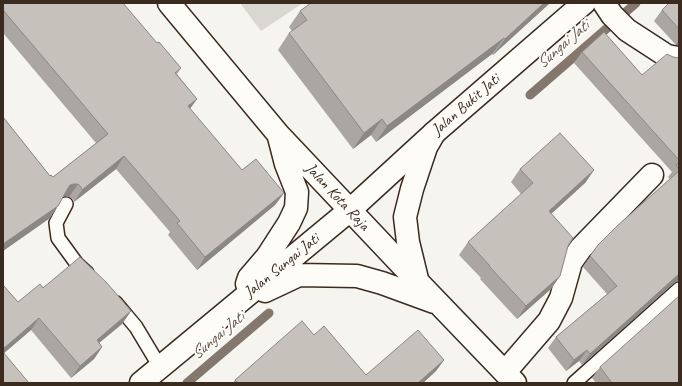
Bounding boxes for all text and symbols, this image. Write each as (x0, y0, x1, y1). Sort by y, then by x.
water label: Sungai Jati (532, 17, 594, 73)
street label: Jalan Bukit Jati (428, 70, 504, 140)
street label: Jalan Kota Raja (301, 159, 373, 235)
street label: Jalan Sungai Jati (240, 230, 324, 302)
water label: Sungai Jati (187, 308, 249, 364)

